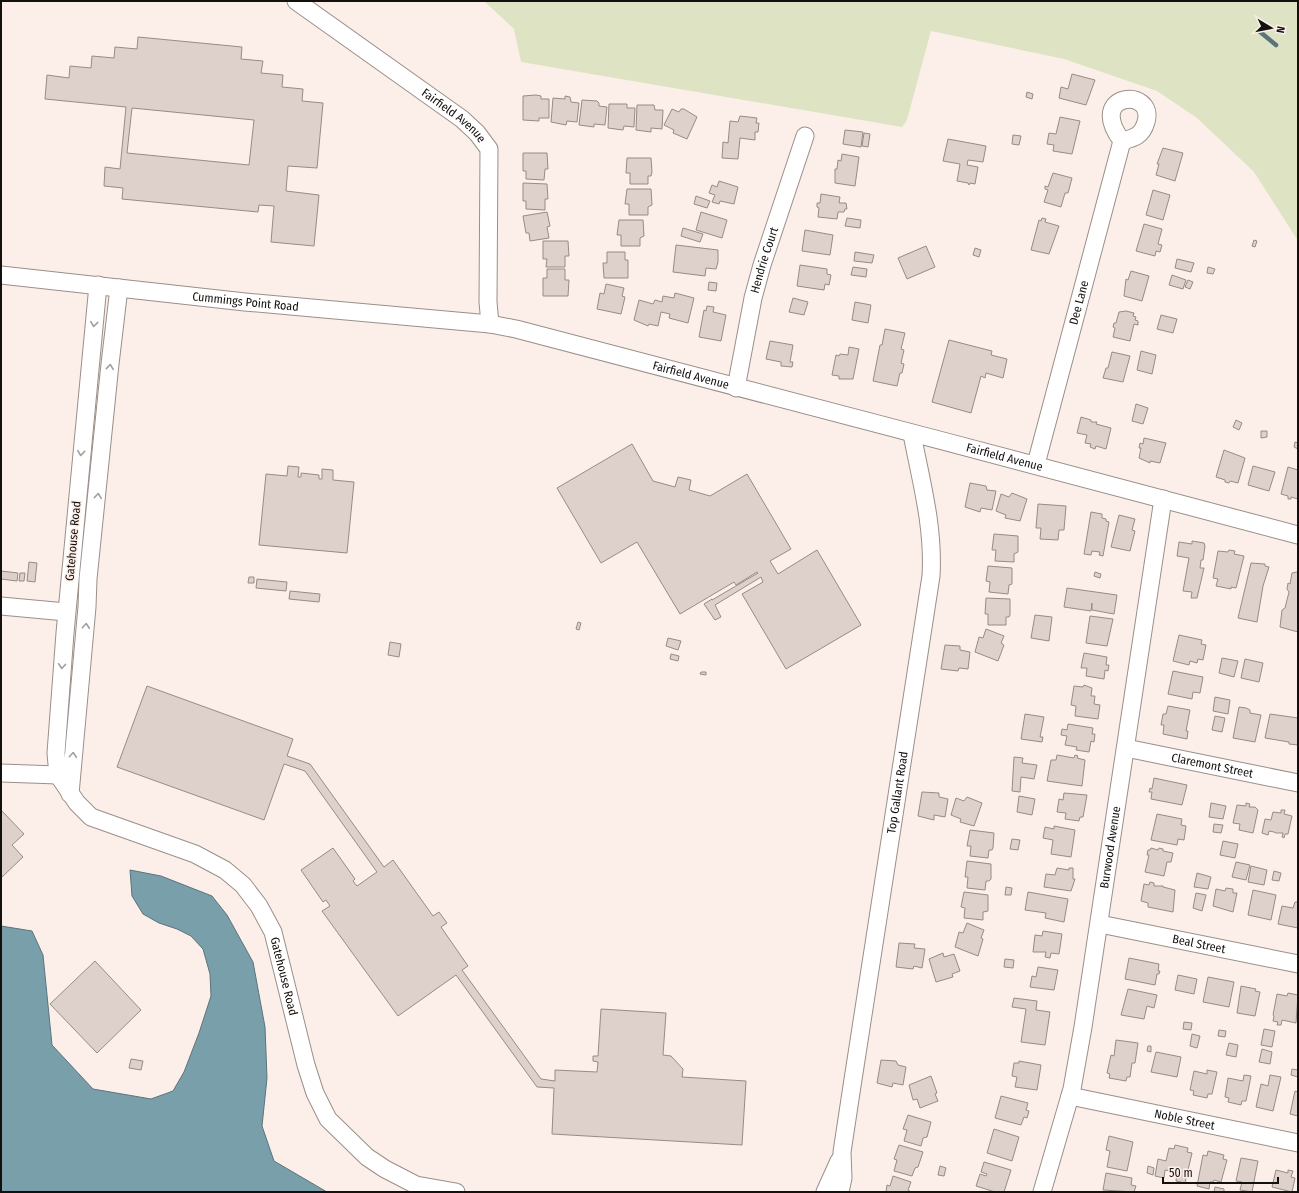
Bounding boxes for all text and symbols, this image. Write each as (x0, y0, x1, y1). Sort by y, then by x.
north arrow (1251, 8, 1291, 48)
text: N (1273, 25, 1287, 34)
street label: Fairfield Avenue (419, 86, 489, 145)
street label: Hendrie Court (748, 225, 781, 295)
street label: Dee Lane (1066, 279, 1092, 326)
street label: Cummings Point Road (192, 289, 299, 314)
one-way arrow (89, 321, 98, 327)
street label: Fairfield Avenue (651, 358, 731, 392)
one-way arrow (105, 364, 114, 370)
street label: Fairfield Avenue (965, 440, 1044, 474)
one-way arrow (76, 450, 85, 456)
one-way arrow (93, 493, 102, 499)
street label: Gatehouse Road (63, 500, 83, 582)
one-way arrow (81, 623, 90, 629)
one-way arrow (58, 663, 67, 669)
street label: Top Gallant Road (884, 750, 911, 835)
street label: Claremont Street (1170, 750, 1254, 781)
one-way arrow (69, 752, 78, 758)
street label: Burwood Avenue (1097, 805, 1123, 889)
street label: Beal Street (1171, 932, 1227, 956)
street label: Gatehouse Road (268, 936, 300, 1017)
street label: Noble Street (1153, 1107, 1216, 1133)
scale bar (1163, 1159, 1278, 1185)
text: 50 m (1169, 1166, 1193, 1180)

